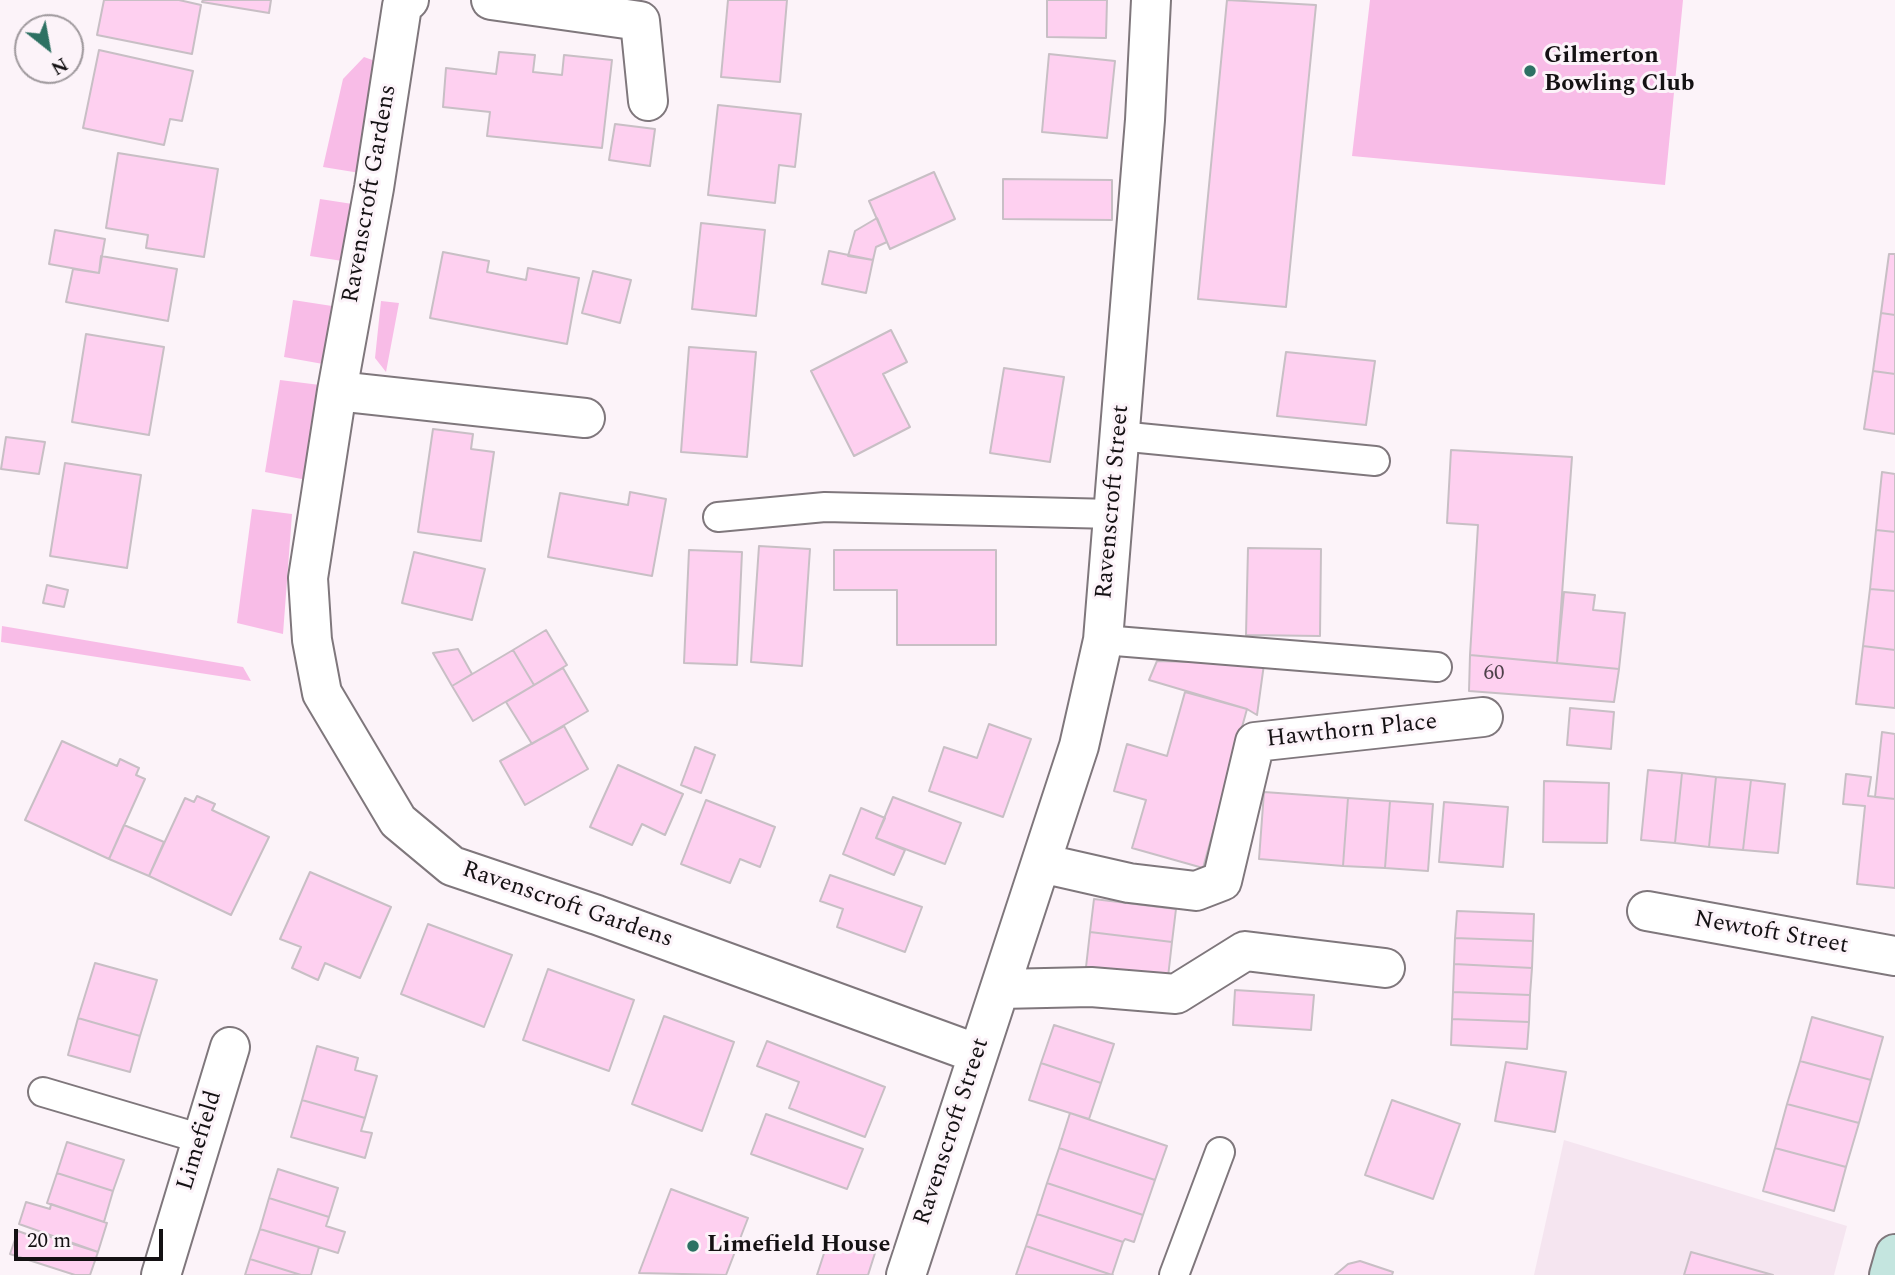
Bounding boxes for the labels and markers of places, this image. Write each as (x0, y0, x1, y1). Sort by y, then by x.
place label: Gilmerton Bowling Club (1544, 43, 1695, 99)
marker: Gilmerton Bowling Club (1522, 63, 1538, 79)
place label: Limefield House (707, 1232, 890, 1260)
marker: Limefield House (685, 1238, 701, 1254)

